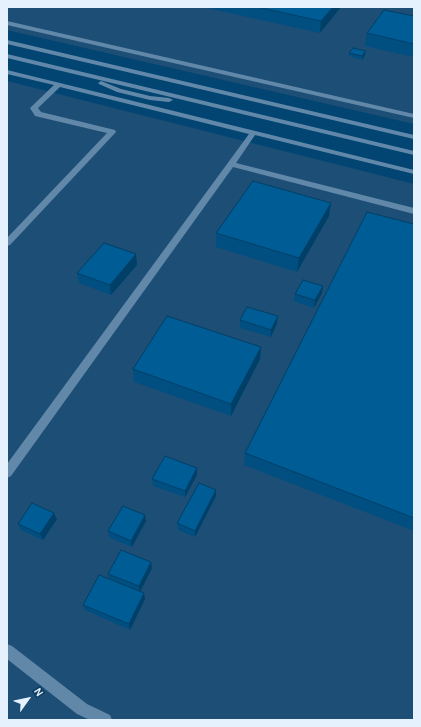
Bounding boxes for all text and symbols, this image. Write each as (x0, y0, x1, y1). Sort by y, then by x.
north arrow (8, 679, 48, 719)
text: N (31, 685, 46, 699)

